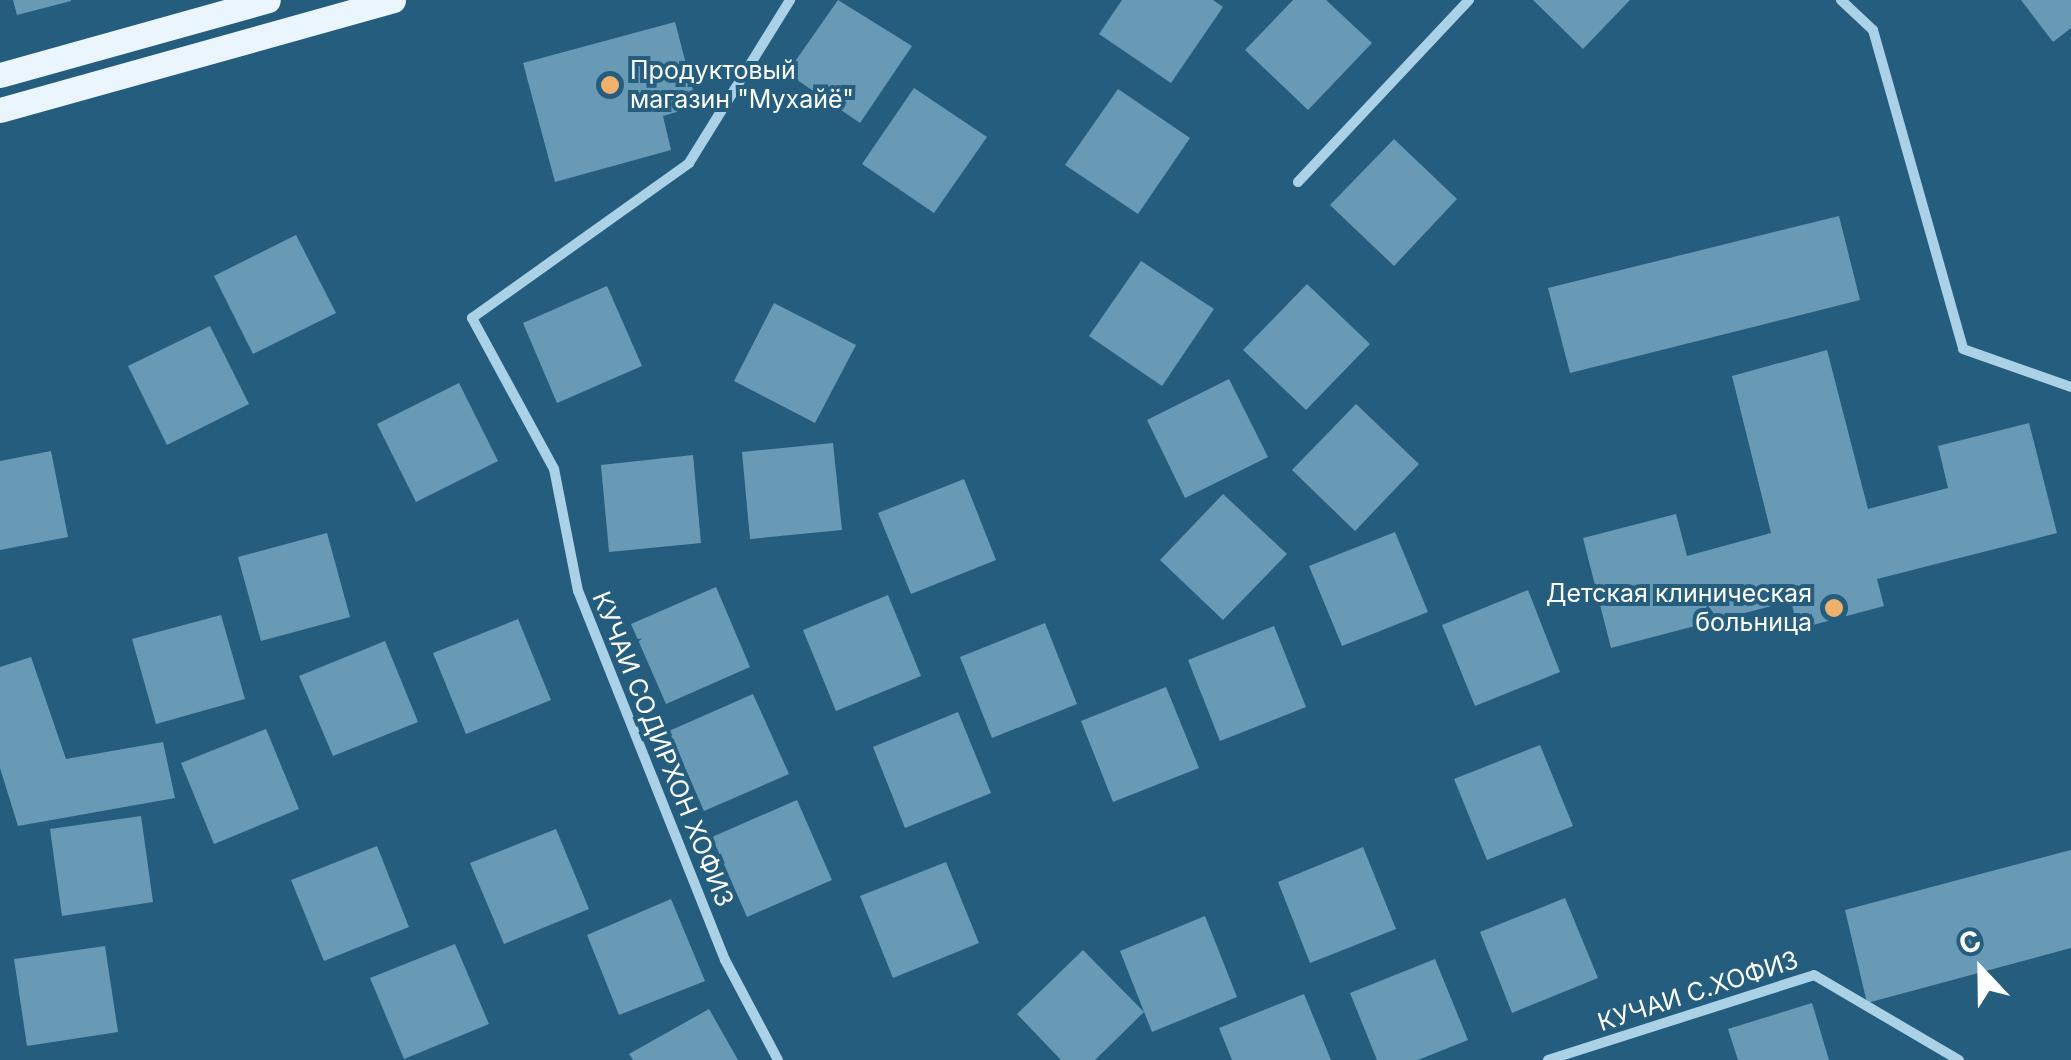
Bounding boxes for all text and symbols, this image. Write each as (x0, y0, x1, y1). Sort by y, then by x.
place label: Продуктовый магазин "Мухайё" (630, 56, 854, 115)
marker: Продуктовый магазин "Мухайё" (599, 74, 621, 96)
place label: Детская клиническая больница (1546, 579, 1812, 638)
street label: КУЧАИ СОДИРХОН ХОФИЗ (586, 587, 740, 911)
marker: Детская клиническая больница (1821, 595, 1847, 621)
north arrow (1931, 920, 2031, 1020)
text: С (1954, 923, 1986, 962)
street label: КУЧАИ С.ХОФИЗ (1594, 944, 1802, 1038)

